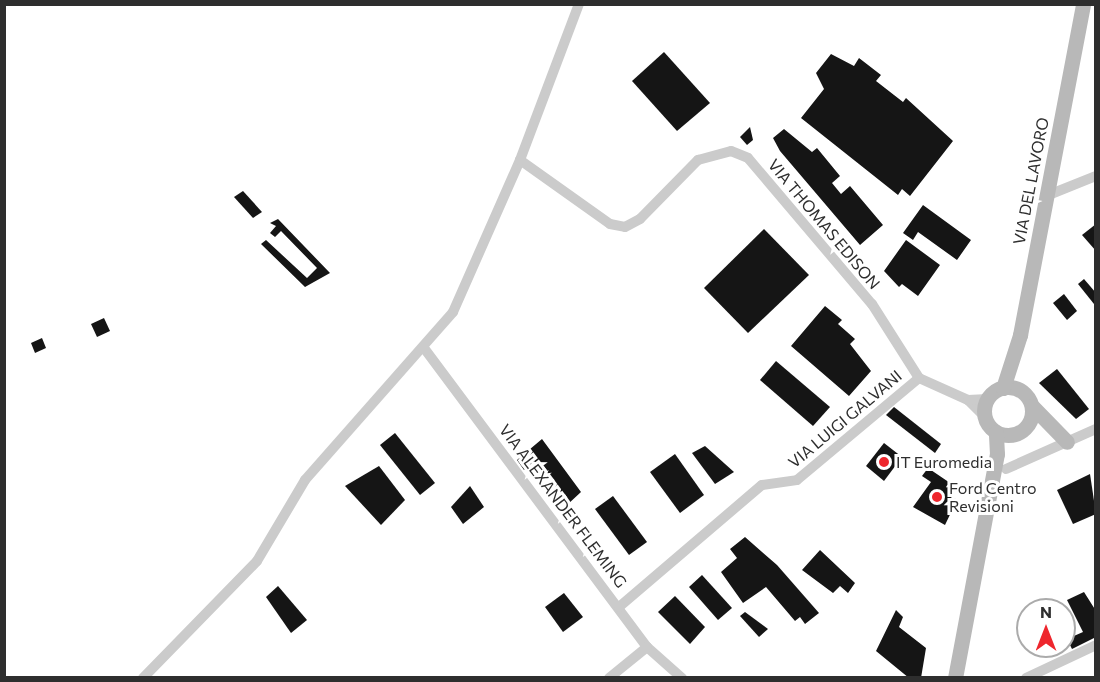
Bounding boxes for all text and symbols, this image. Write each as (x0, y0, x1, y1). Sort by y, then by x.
street label: VIA DEL LAVORO (1009, 116, 1053, 246)
street label: VIA THOMAS EDISON (764, 155, 884, 293)
street label: VIA LUIGI GALVANI (784, 366, 906, 472)
street label: VIA ALEXANDER FLEMING (495, 420, 631, 592)
place label: IT Euromedia (896, 452, 992, 472)
marker: IT Euromedia (877, 455, 891, 469)
place label: Ford Centro Revisioni (949, 478, 1037, 516)
marker: Ford Centro Revisioni (930, 490, 944, 504)
north arrow (1016, 598, 1076, 658)
text: N (1040, 602, 1052, 621)

